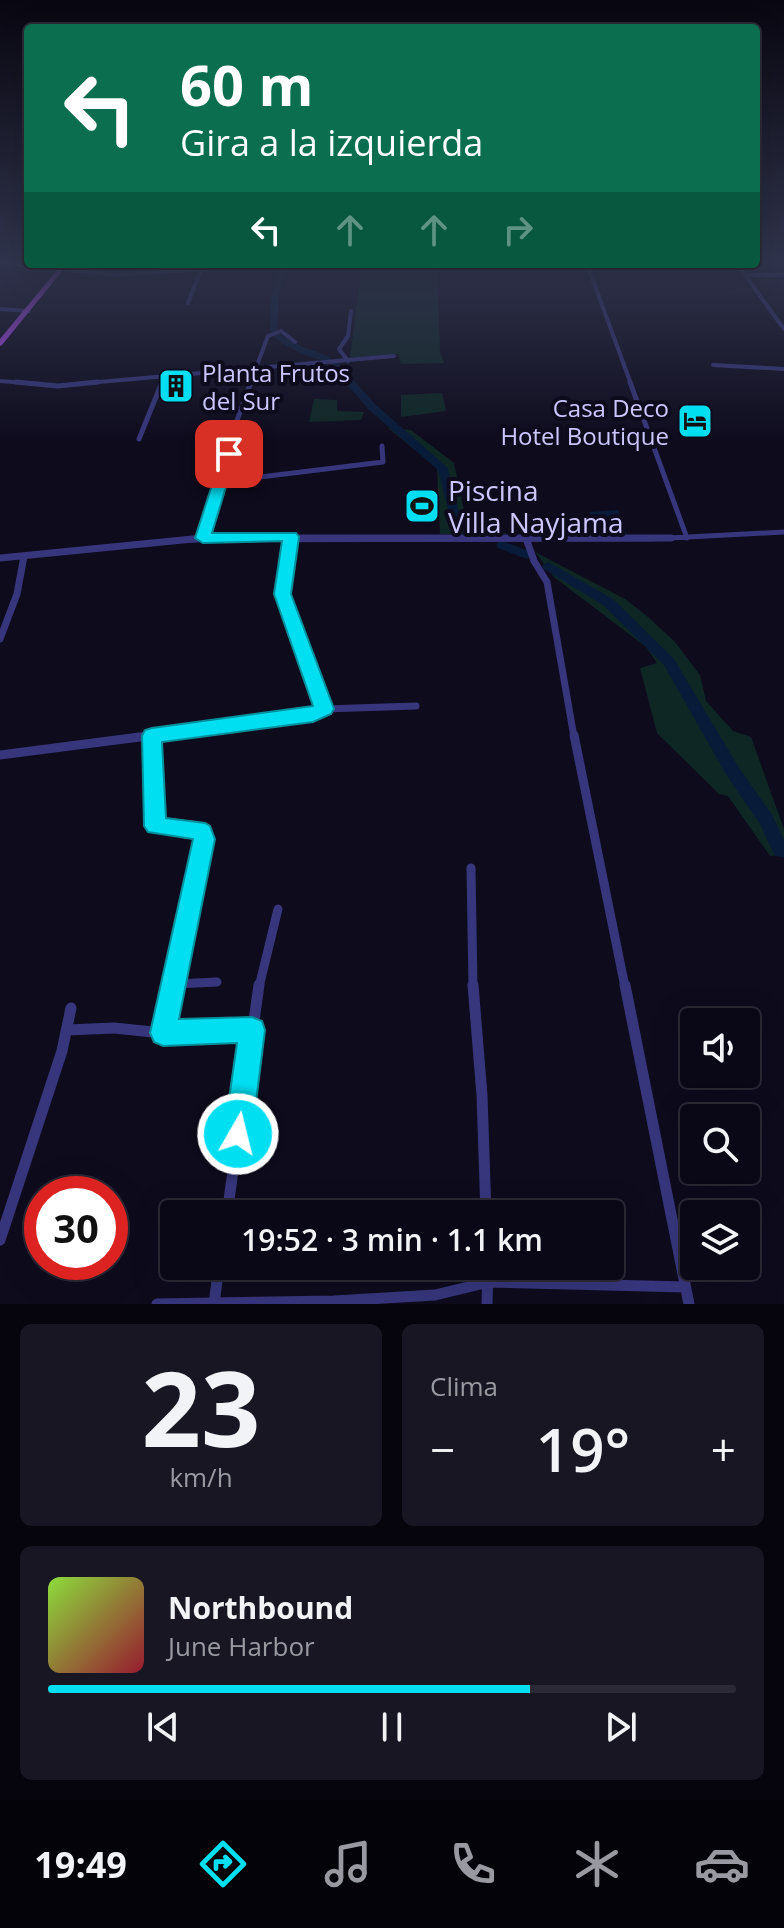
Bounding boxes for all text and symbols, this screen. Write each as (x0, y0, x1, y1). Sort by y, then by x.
text: 60 m (180, 46, 314, 122)
icon: left (48, 56, 152, 160)
text: Gira a la izquierda (180, 118, 483, 167)
icon: left (244, 208, 288, 252)
icon: ahead (328, 208, 372, 252)
icon: ahead (412, 208, 456, 252)
icon: right (496, 208, 540, 252)
place label: Planta Frutos del Sur (202, 356, 350, 417)
building icon: Planta Frutos del Sur (157, 367, 195, 405)
place label: Casa Deco Hotel Boutique (500, 391, 669, 452)
hotel icon: Casa Deco Hotel Boutique (676, 402, 714, 440)
pin (195, 420, 263, 488)
icon: arrive (207, 432, 251, 476)
place label: Piscina Villa Nayjama (448, 471, 624, 541)
sports icon: Piscina Villa Nayjama (403, 487, 441, 525)
map controls (680, 1008, 760, 1280)
button: sound (680, 1008, 760, 1088)
position arrow (196, 1092, 280, 1176)
button: search (680, 1104, 760, 1184)
speed limit sign: 30 (24, 1176, 128, 1280)
button: layers (680, 1200, 760, 1280)
text: 19:52 · 3 min · 1.1 km (241, 1219, 543, 1260)
text: 23 (142, 1336, 260, 1477)
text: Clima (430, 1368, 498, 1404)
text: 19° (536, 1408, 630, 1490)
text: − (430, 1419, 455, 1479)
text: + (711, 1419, 736, 1479)
text: km/h (169, 1459, 233, 1495)
text: Northbound (168, 1587, 353, 1628)
text: June Harbor (168, 1628, 315, 1664)
icon: previous (141, 1705, 185, 1749)
icon: pause (370, 1705, 414, 1749)
icon: next (599, 1705, 643, 1749)
icon: directions (195, 1836, 251, 1892)
icon: music (320, 1836, 376, 1892)
icon: phone (445, 1836, 501, 1892)
icon: climate (569, 1836, 625, 1892)
icon: car (694, 1836, 750, 1892)
text: 19:49 (34, 1840, 127, 1889)

